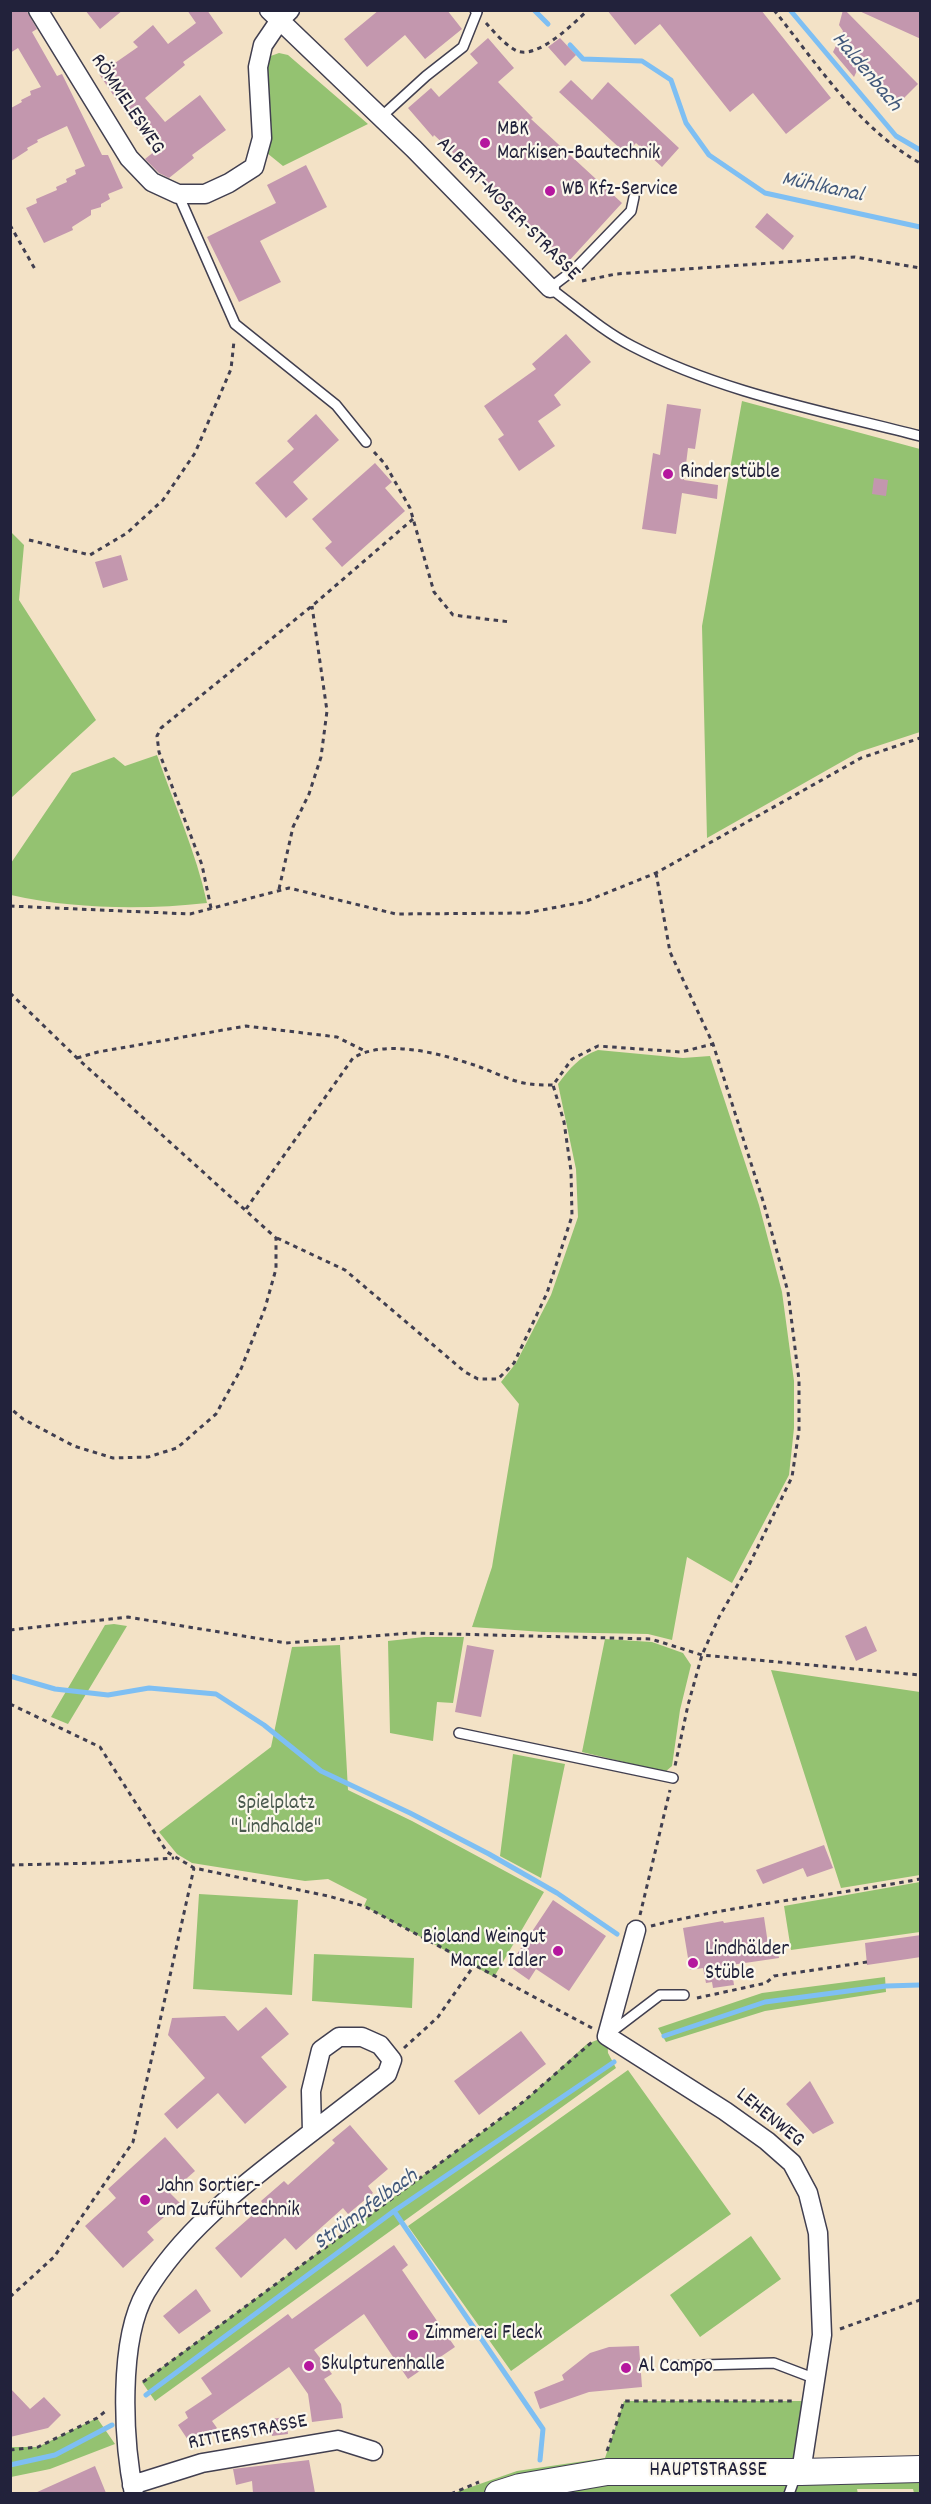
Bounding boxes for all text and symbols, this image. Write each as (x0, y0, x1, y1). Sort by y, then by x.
water label: Haldenbach (824, 28, 906, 118)
street label: RÖMMELESWEG (83, 50, 169, 160)
place label: MBK Markisen-Bautechnik (497, 118, 660, 168)
street label: ALBERT-MOSER-STRASSE (430, 133, 584, 287)
marker: MBK Markisen-Bautechnik (478, 136, 492, 150)
water label: Mühlkanal (779, 167, 865, 211)
place label: WB Kfz-Service (562, 178, 678, 204)
marker: WB Kfz-Service (543, 184, 557, 198)
place label: Rinderstüble (680, 461, 780, 487)
marker: Rinderstüble (661, 467, 675, 481)
park label: Spielplatz "Lindhalde" (231, 1792, 321, 1842)
place label: Bioland Weingut Marcel Idler (423, 1926, 546, 1976)
place label: Lindhälder Stüble (705, 1938, 789, 1988)
marker: Bioland Weingut Marcel Idler (551, 1944, 565, 1958)
marker: Lindhälder Stüble (686, 1956, 700, 1970)
street label: LEHENWEG (730, 2084, 808, 2154)
water label: Strümpfelbach (310, 2164, 424, 2258)
place label: Jahn Sortier- und Zuführtechnik (157, 2175, 300, 2225)
marker: Jahn Sortier- und Zuführtechnik (138, 2193, 152, 2207)
place label: Zimmerei Fleck (425, 2322, 543, 2348)
marker: Zimmerei Fleck (406, 2328, 420, 2342)
place label: Skulpturenhalle (321, 2353, 445, 2379)
place label: Al Campo (638, 2355, 713, 2381)
marker: Skulpturenhalle (302, 2359, 316, 2373)
marker: Al Campo (619, 2361, 633, 2375)
street label: RITTERSTRASSE (186, 2410, 310, 2458)
street label: HAUPTSTRASSE (649, 2459, 767, 2485)

